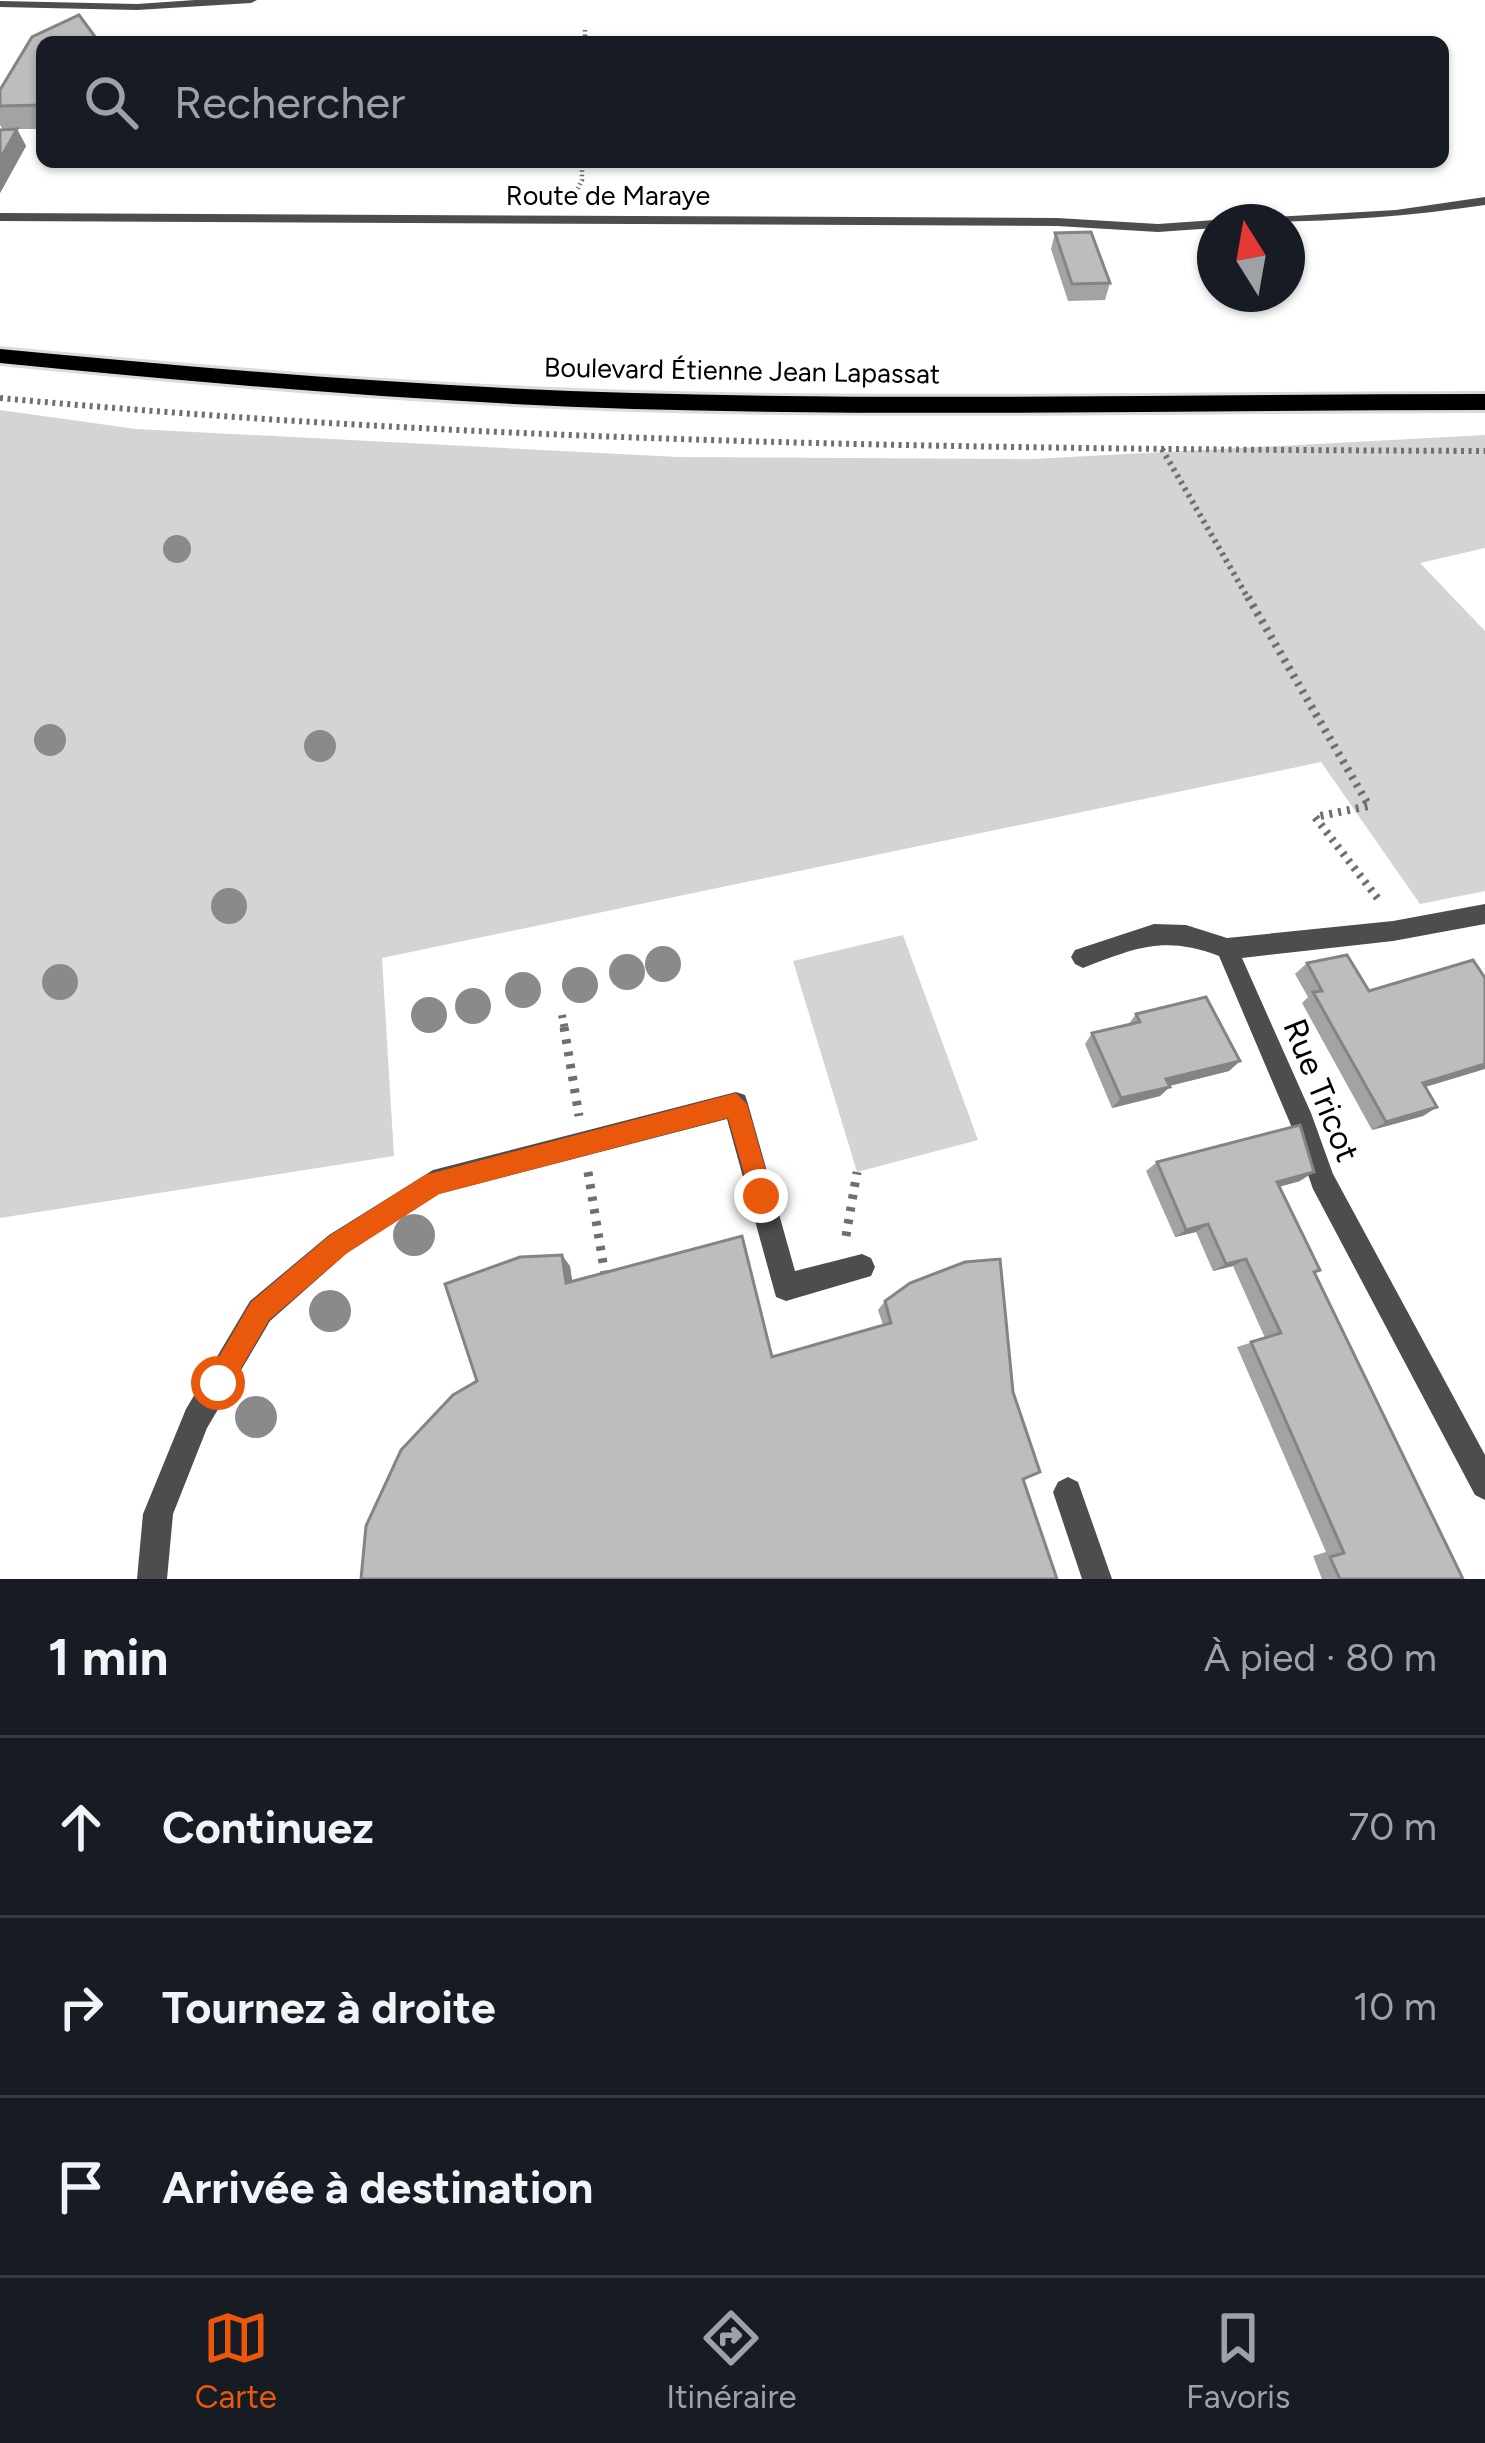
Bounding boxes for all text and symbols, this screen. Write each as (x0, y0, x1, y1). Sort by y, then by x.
search box (36, 36, 1449, 168)
icon: search (78, 69, 144, 135)
text: Rechercher (174, 75, 405, 129)
street label: Route de Maraye (506, 179, 710, 212)
north arrow (1197, 204, 1305, 312)
street label: Boulevard Étienne Jean Lapassat (544, 351, 940, 390)
street label: Rue Tricot (1275, 1013, 1368, 1167)
route end (734, 1169, 788, 1223)
route start (191, 1356, 245, 1410)
text: 1 min (48, 1627, 168, 1688)
text: À pied · 80 m (1204, 1634, 1437, 1681)
icon: ahead (48, 1794, 114, 1860)
text: Continuez (162, 1800, 374, 1854)
text: 70 m (1348, 1803, 1437, 1850)
icon: right (48, 1974, 114, 2040)
text: Tournez à droite (162, 1980, 496, 2034)
text: 10 m (1353, 1983, 1437, 2030)
icon: arrive (48, 2154, 114, 2220)
text: Arrivée à destination (162, 2160, 593, 2214)
tab: Carte (195, 2305, 277, 2416)
tab: Itinéraire (666, 2305, 797, 2416)
tab: Favoris (1186, 2305, 1290, 2416)

